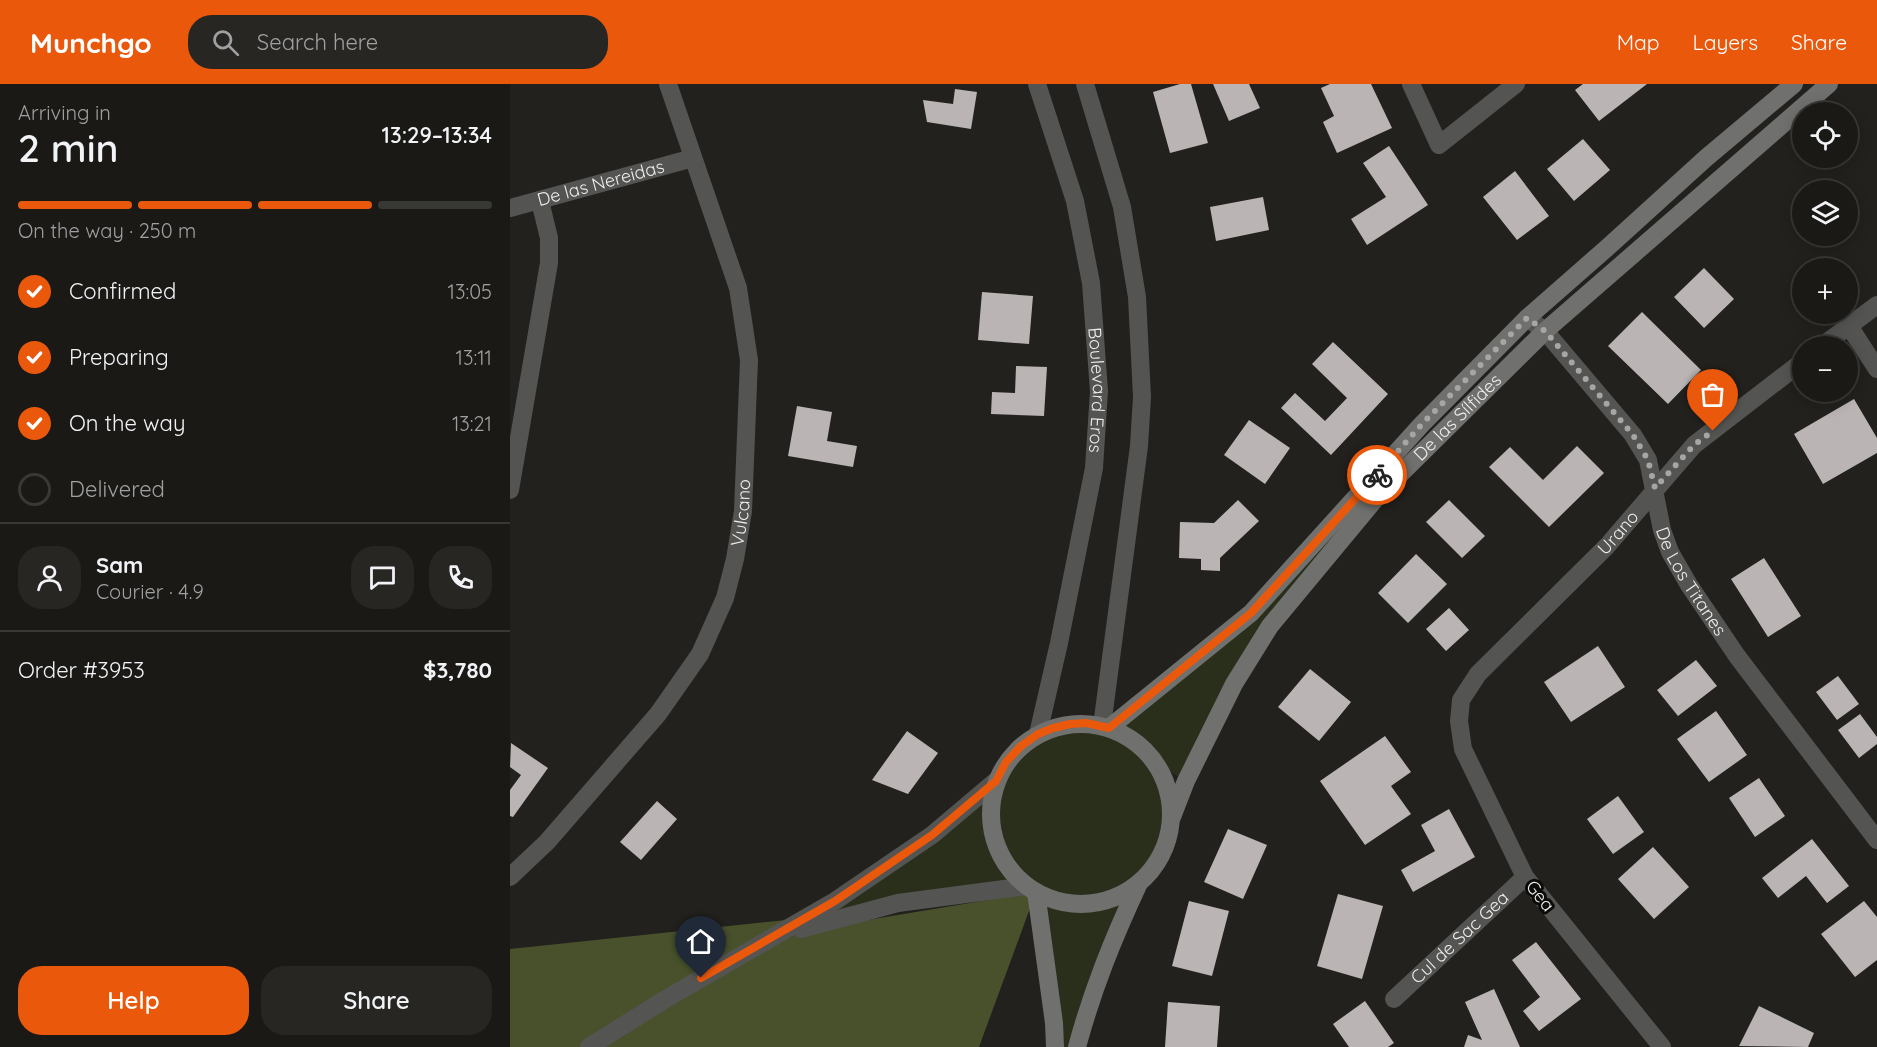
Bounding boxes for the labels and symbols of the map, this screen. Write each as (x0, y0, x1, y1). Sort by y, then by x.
street label: De las Nereidas (534, 154, 667, 211)
street label: Boulevard Eros (1083, 327, 1111, 454)
street label: De las Sílfides (1408, 369, 1506, 465)
pin (1687, 369, 1738, 431)
courier (1347, 445, 1407, 505)
street label: Vulcano (725, 479, 755, 548)
street label: Urano (1592, 505, 1643, 560)
street label: De Los Titanes (1651, 524, 1732, 640)
street label: Gea (1521, 875, 1560, 916)
street label: Cul de Sac Gea (1406, 886, 1513, 989)
pin (675, 916, 726, 978)

